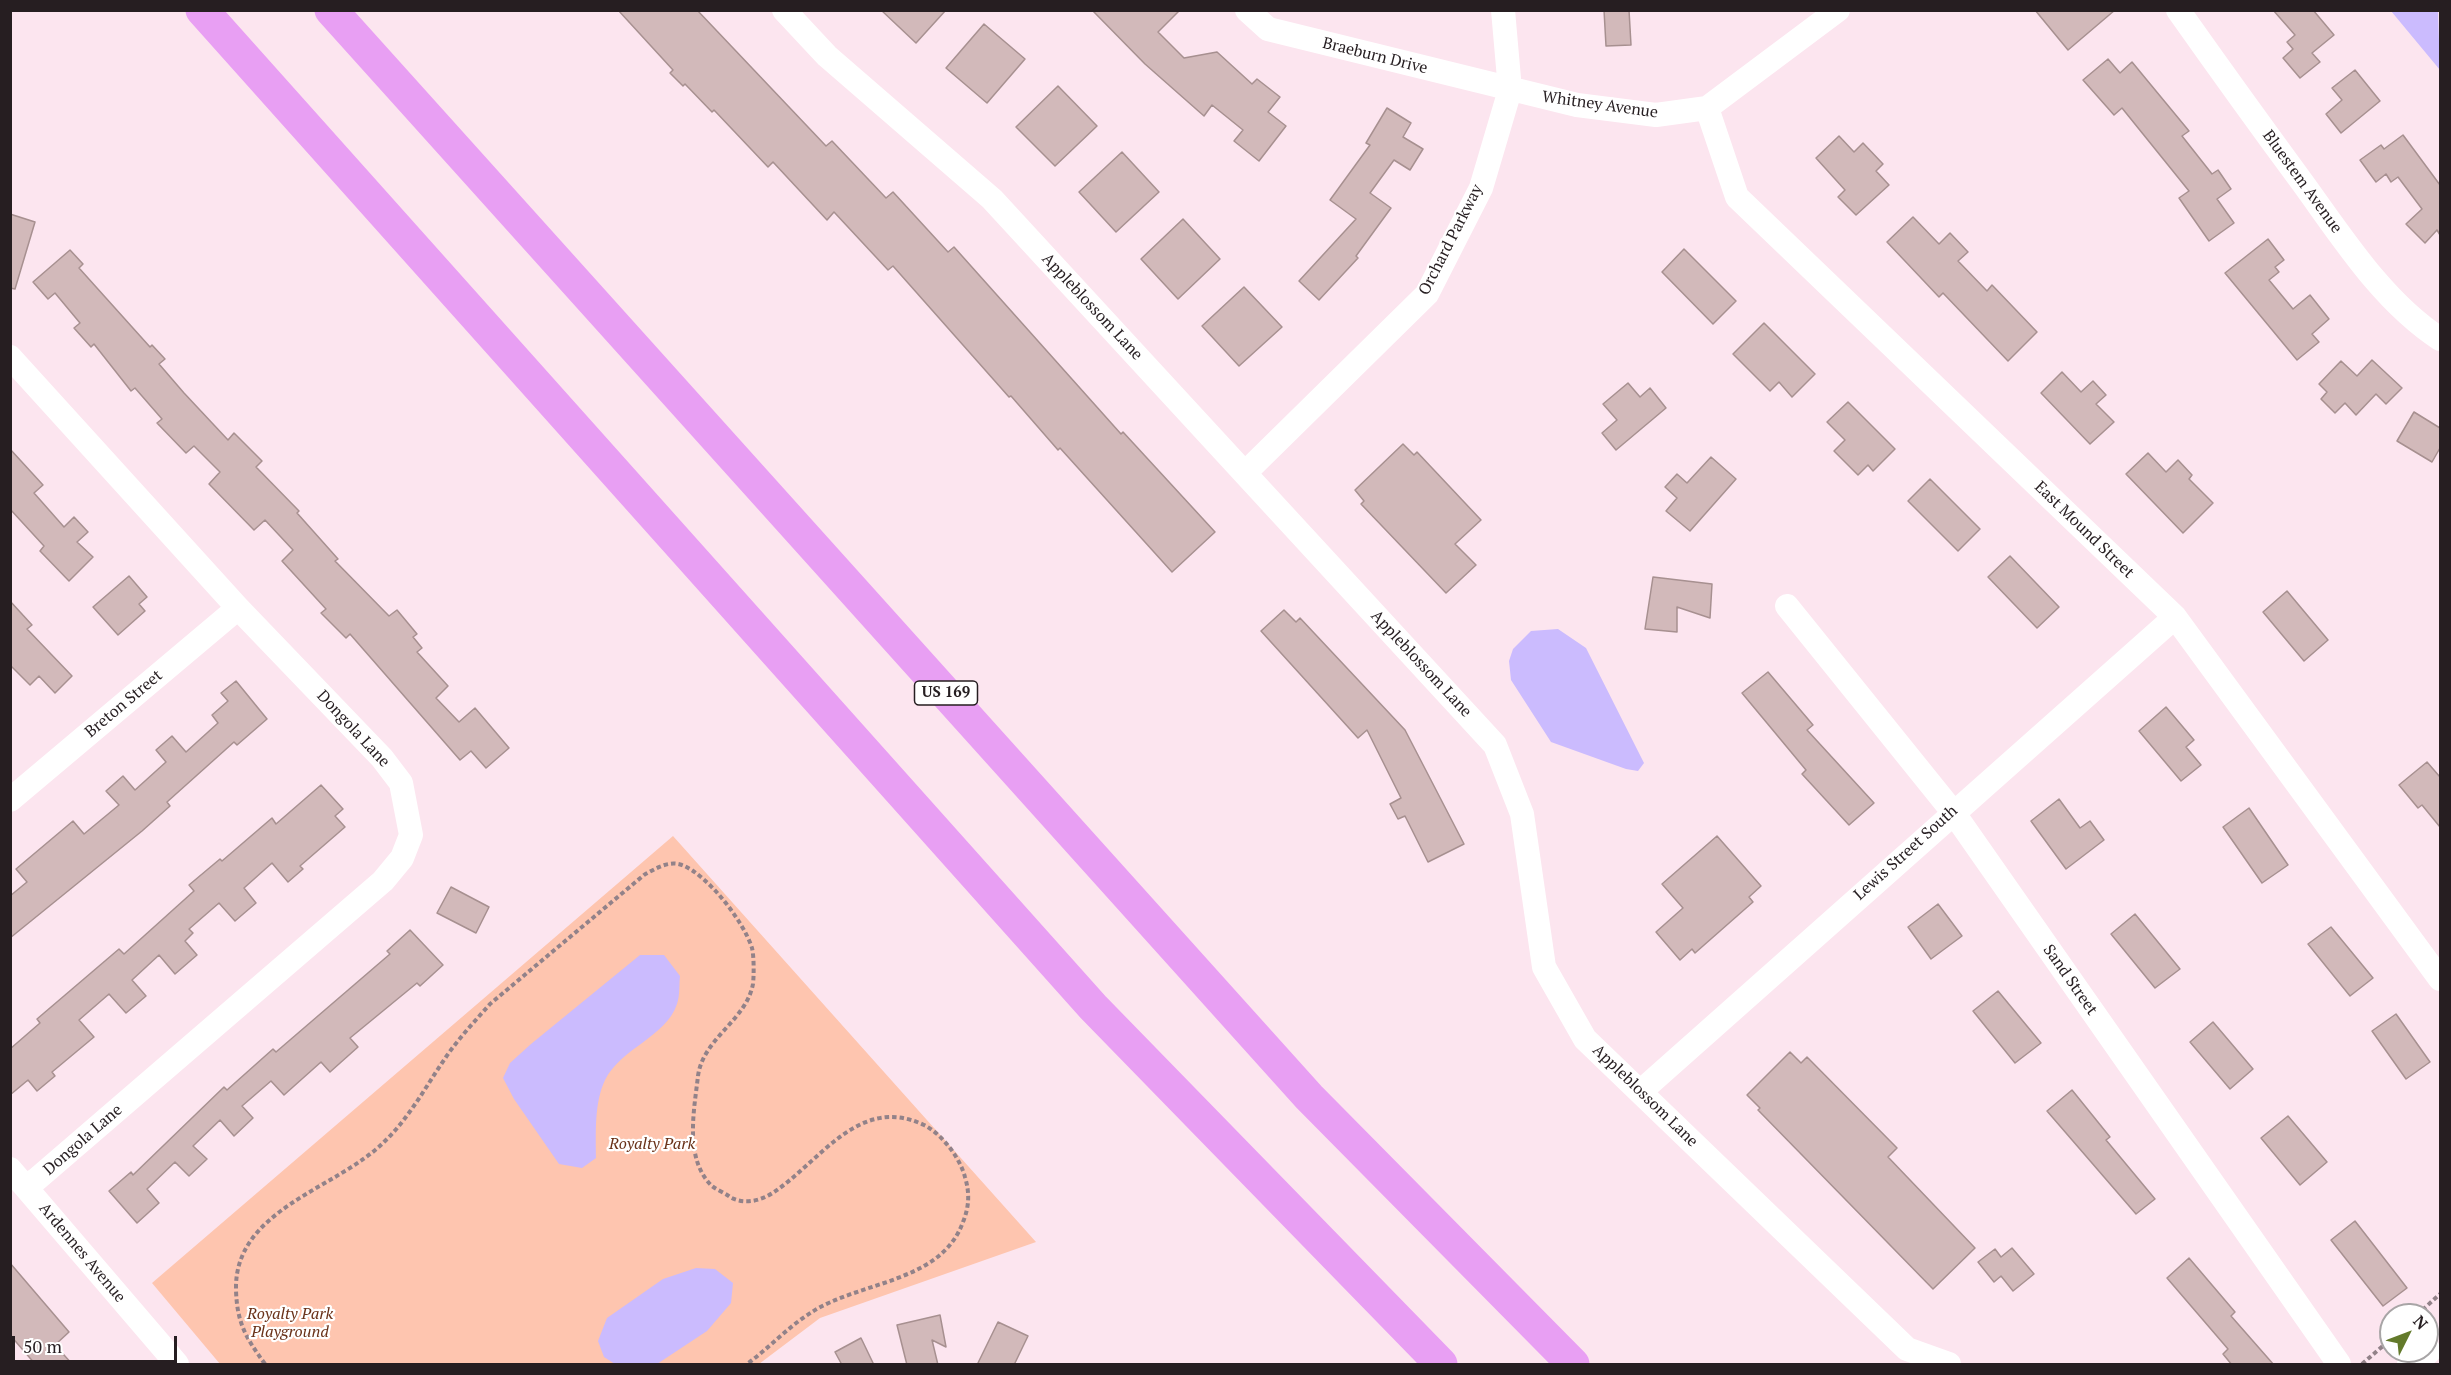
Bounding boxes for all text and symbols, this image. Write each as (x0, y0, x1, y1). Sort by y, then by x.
street label: Braeburn Drive (1320, 34, 1430, 78)
street label: Whitney Avenue (1541, 87, 1659, 123)
street label: Bluestem Avenue (2258, 127, 2346, 237)
street label: Orchard Parkway (1415, 181, 1487, 299)
street label: Appleblossom Lane (1038, 250, 1146, 364)
street label: East Mound Street (2030, 478, 2138, 582)
street label: Appleblossom Lane (1367, 607, 1475, 721)
street label: Breton Street (81, 666, 167, 742)
road number: US 169 (914, 681, 978, 705)
street label: Dongola Lane (313, 687, 393, 771)
street label: Lewis Street South (1850, 801, 1962, 905)
street label: Sand Street (2039, 941, 2101, 1019)
street label: Appleblossom Lane (1588, 1041, 1702, 1151)
street label: Dongola Lane (40, 1101, 126, 1179)
park label: Royalty Park (609, 1134, 695, 1154)
street label: Ardennes Avenue (35, 1199, 129, 1307)
north arrow (2379, 1303, 2439, 1363)
park label: Royalty Park Playground (247, 1304, 333, 1342)
text: N (2409, 1310, 2433, 1334)
scale bar (15, 1324, 180, 1362)
text: 50 m (23, 1334, 62, 1358)

